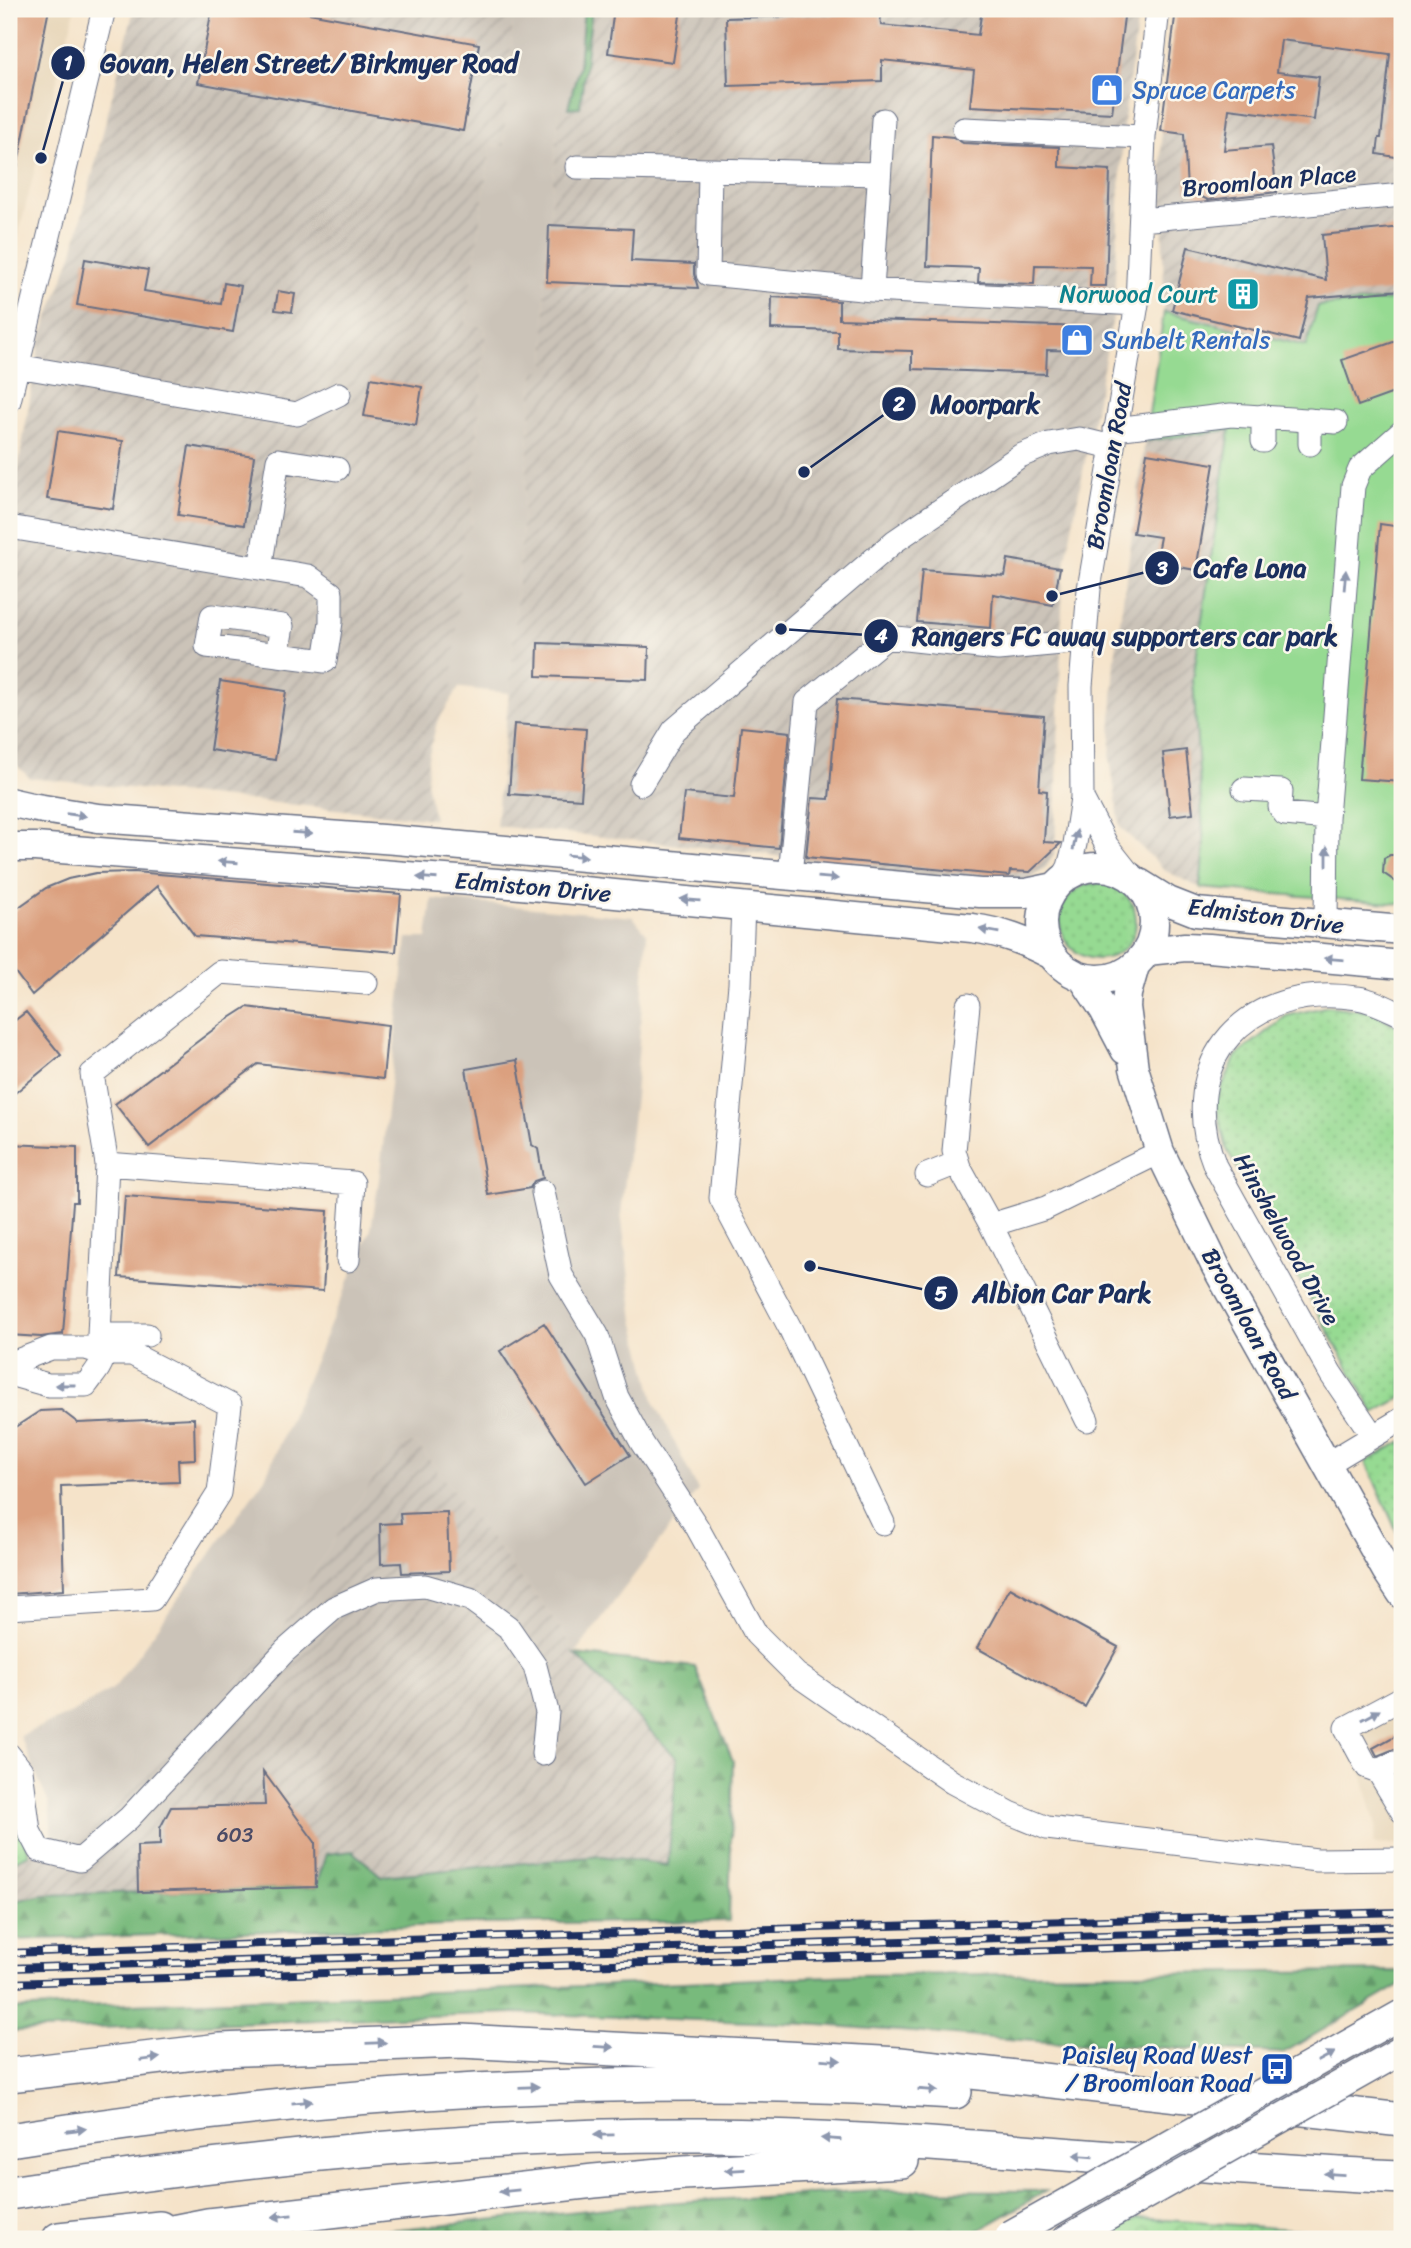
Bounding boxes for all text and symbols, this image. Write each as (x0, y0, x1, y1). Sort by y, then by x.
callout: Govan, Helen Street/ Birkmyer Road (50, 39, 532, 86)
text: Govan, Helen Street/ Birkmyer Road (100, 40, 520, 86)
text: 1 (63, 44, 73, 82)
place label: Spruce Carpets (1132, 69, 1297, 111)
shop icon: Spruce Carpets (1088, 71, 1126, 109)
street label: Broomloan Place (1180, 152, 1358, 210)
place label: Norwood Court (1059, 273, 1218, 315)
building icon: Norwood Court (1224, 275, 1262, 313)
place label: Sunbelt Rentals (1102, 319, 1270, 361)
shop icon: Sunbelt Rentals (1058, 321, 1096, 359)
street label: Broomloan Road (1074, 378, 1145, 553)
callout: Moorpark (882, 380, 1054, 427)
text: Moorpark (929, 381, 1041, 427)
text: 2 (892, 385, 905, 423)
callout: Cafe Lona (1145, 545, 1321, 592)
text: Cafe Lona (1193, 545, 1306, 591)
text: 3 (1155, 550, 1168, 588)
one-way arrow (1340, 569, 1351, 591)
callout: Rangers FC away supporters car park (863, 612, 1352, 659)
text: Rangers FC away supporters car park (911, 613, 1338, 659)
text: 4 (873, 617, 888, 655)
one-way arrow (65, 809, 87, 820)
one-way arrow (292, 828, 314, 839)
one-way arrow (1070, 829, 1081, 851)
one-way arrow (1321, 844, 1332, 866)
one-way arrow (566, 851, 588, 862)
one-way arrow (216, 856, 238, 867)
street label: Edmiston Drive (453, 859, 613, 915)
one-way arrow (416, 872, 438, 883)
one-way arrow (817, 873, 839, 884)
street label: Edmiston Drive (1186, 886, 1346, 946)
one-way arrow (678, 894, 700, 905)
one-way arrow (978, 925, 1000, 936)
one-way arrow (1323, 953, 1345, 964)
street label: Hinshelwood Drive (1222, 1145, 1352, 1334)
street label: Broomloan Road (1190, 1240, 1309, 1409)
callout: Albion Car Park (923, 1270, 1166, 1317)
text: Albion Car Park (971, 1270, 1152, 1316)
text: 5 (935, 1275, 948, 1313)
one-way arrow (54, 1379, 76, 1391)
one-way arrow (1362, 1709, 1381, 1721)
house number: 603 (217, 1816, 254, 1854)
place label: Paisley Road West / Broomloan Road (1062, 2034, 1253, 2104)
one-way arrow (366, 2038, 388, 2049)
one-way arrow (593, 2042, 615, 2053)
bus stop icon: Paisley Road West / Broomloan Road (1258, 2050, 1296, 2088)
one-way arrow (1316, 2051, 1336, 2063)
one-way arrow (139, 2053, 161, 2064)
one-way arrow (820, 2055, 842, 2066)
one-way arrow (518, 2081, 540, 2092)
one-way arrow (917, 2085, 939, 2096)
one-way arrow (291, 2096, 313, 2107)
one-way arrow (65, 2125, 87, 2136)
one-way arrow (593, 2130, 615, 2141)
one-way arrow (820, 2133, 842, 2144)
one-way arrow (1072, 2150, 1094, 2161)
one-way arrow (724, 2165, 746, 2176)
one-way arrow (1323, 2168, 1345, 2179)
one-way arrow (497, 2186, 519, 2197)
one-way arrow (271, 2210, 293, 2221)

